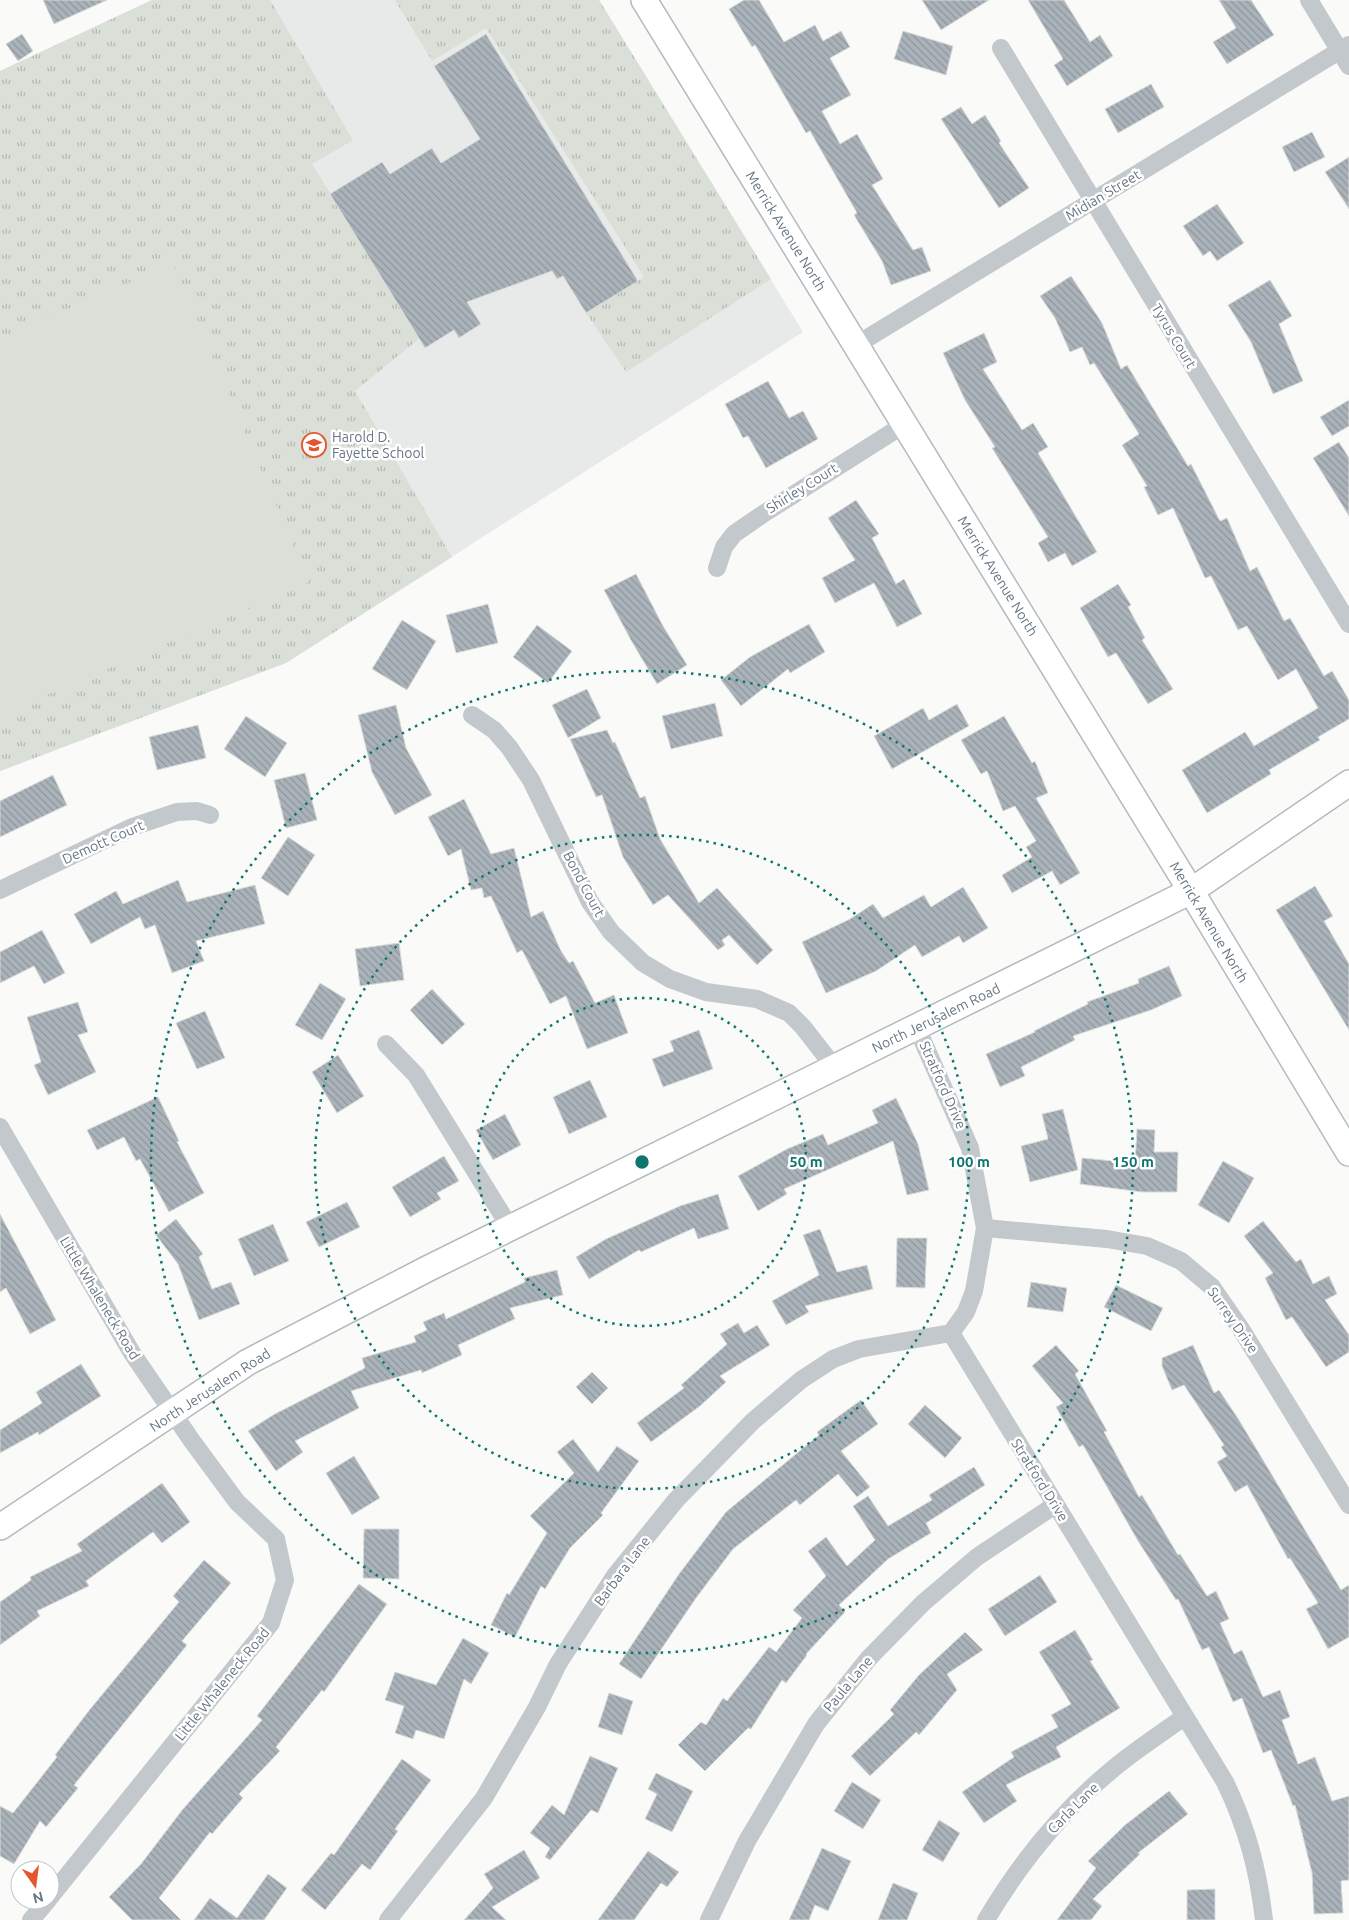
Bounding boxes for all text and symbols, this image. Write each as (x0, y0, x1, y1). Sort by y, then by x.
street label: Midian Street (1063, 166, 1144, 224)
street label: Merrick Avenue North (743, 168, 829, 294)
street label: Tyrus Court (1148, 301, 1200, 372)
place label: Harold D. Fayette School (332, 429, 425, 461)
school or university icon: Harold D. Fayette School (301, 432, 327, 458)
street label: Shirley Court (763, 460, 841, 516)
street label: Merrick Avenue North (955, 513, 1041, 639)
street label: Demott Court (60, 817, 147, 867)
street label: Bond Court (560, 848, 608, 920)
street label: Merrick Avenue North (1167, 859, 1251, 985)
street label: North Jerusalem Road (869, 980, 1003, 1056)
street label: Stratford Drive (917, 1039, 969, 1131)
centre of rings (633, 1153, 651, 1171)
text: 50 m (789, 1153, 823, 1170)
text: 100 m (948, 1153, 990, 1170)
text: 150 m (1112, 1153, 1154, 1170)
street label: Little Whaleneck Road (57, 1234, 143, 1362)
street label: Surrey Drive (1204, 1284, 1262, 1356)
street label: North Jerusalem Road (147, 1345, 273, 1435)
street label: Stratford Drive (1008, 1436, 1072, 1524)
street label: Barbara Lane (591, 1533, 653, 1609)
street label: Little Whaleneck Road (172, 1624, 272, 1744)
street label: Paula Lane (820, 1653, 876, 1715)
street label: Carla Lane (1044, 1779, 1102, 1837)
north arrow (10, 1860, 60, 1910)
text: N (31, 1889, 45, 1907)

